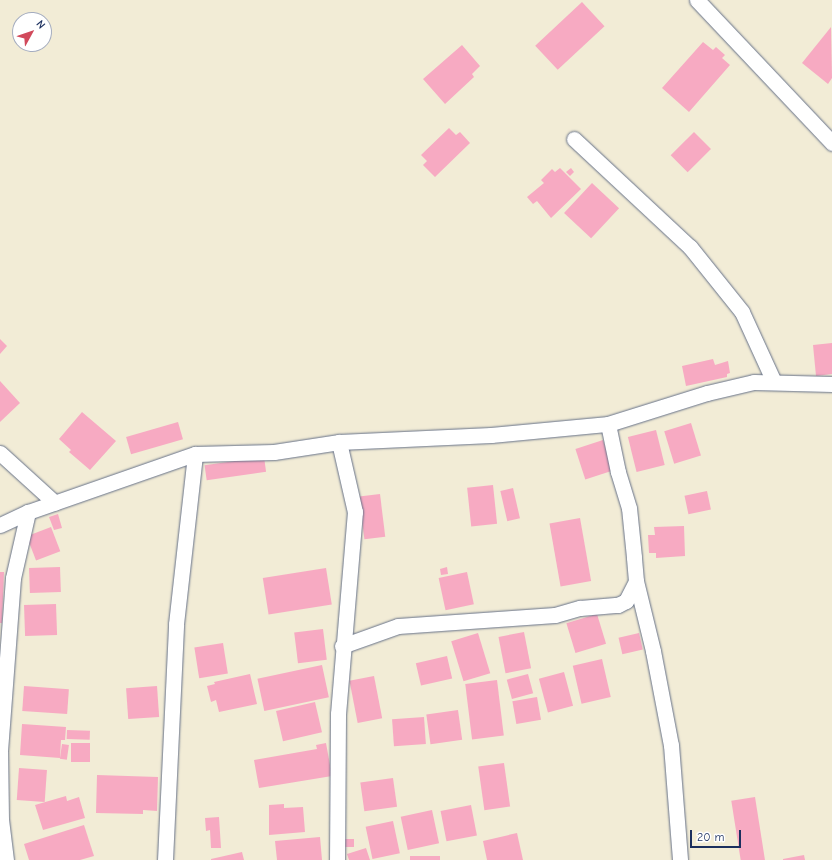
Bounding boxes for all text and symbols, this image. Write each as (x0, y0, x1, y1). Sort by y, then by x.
north arrow (12, 12, 52, 52)
text: N (34, 18, 48, 32)
scale bar (692, 822, 743, 848)
text: 20 m (697, 830, 725, 844)

